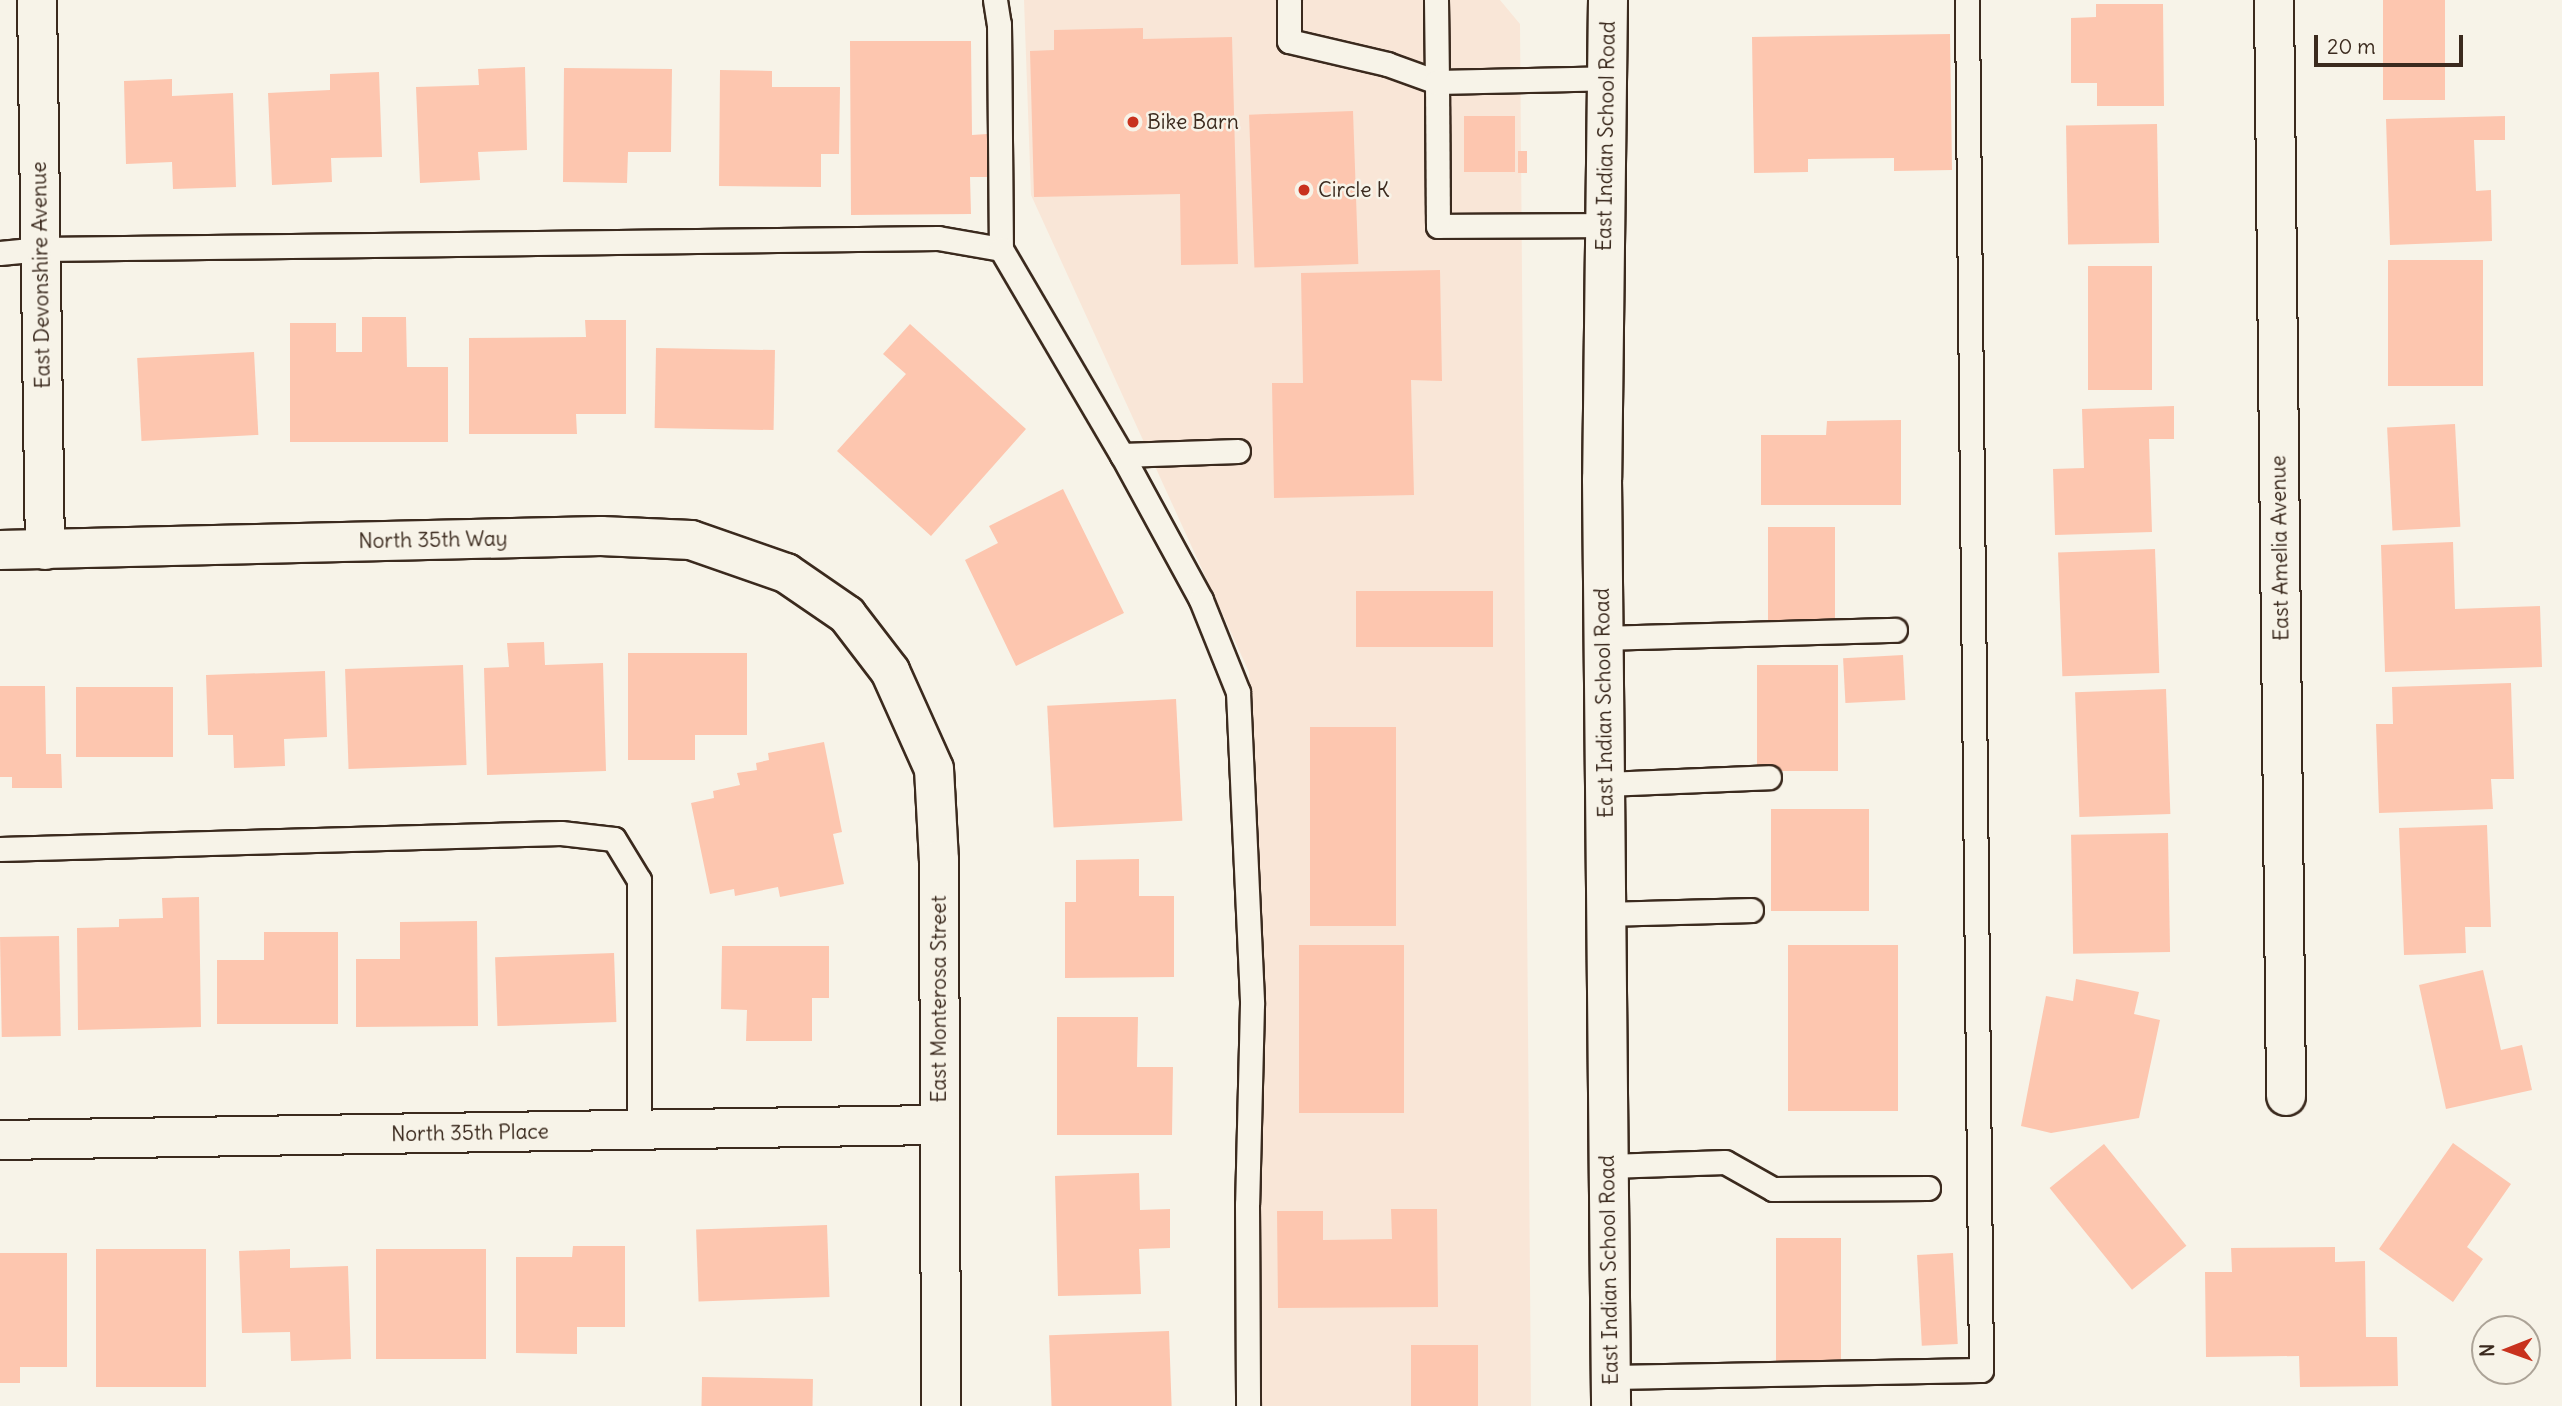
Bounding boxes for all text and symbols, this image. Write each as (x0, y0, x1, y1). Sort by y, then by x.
street label: East Indian School Road (1591, 21, 1621, 251)
scale bar (2317, 21, 2466, 65)
text: 20 m (2327, 33, 2376, 60)
place label: Bike Barn (1147, 109, 1239, 135)
marker: Bike Barn (1125, 114, 1141, 130)
street label: East Devonshire Avenue (26, 161, 56, 389)
place label: Circle K (1318, 177, 1390, 203)
marker: Circle K (1296, 182, 1312, 198)
street label: East Amelia Avenue (2266, 455, 2294, 641)
street label: North 35th Way (358, 526, 508, 554)
street label: East Indian School Road (1589, 588, 1619, 818)
street label: East Monterosa Street (926, 895, 952, 1103)
street label: North 35th Place (391, 1119, 549, 1147)
street label: East Indian School Road (1594, 1155, 1624, 1385)
north arrow (2471, 1315, 2541, 1385)
text: N (2475, 1344, 2499, 1357)

